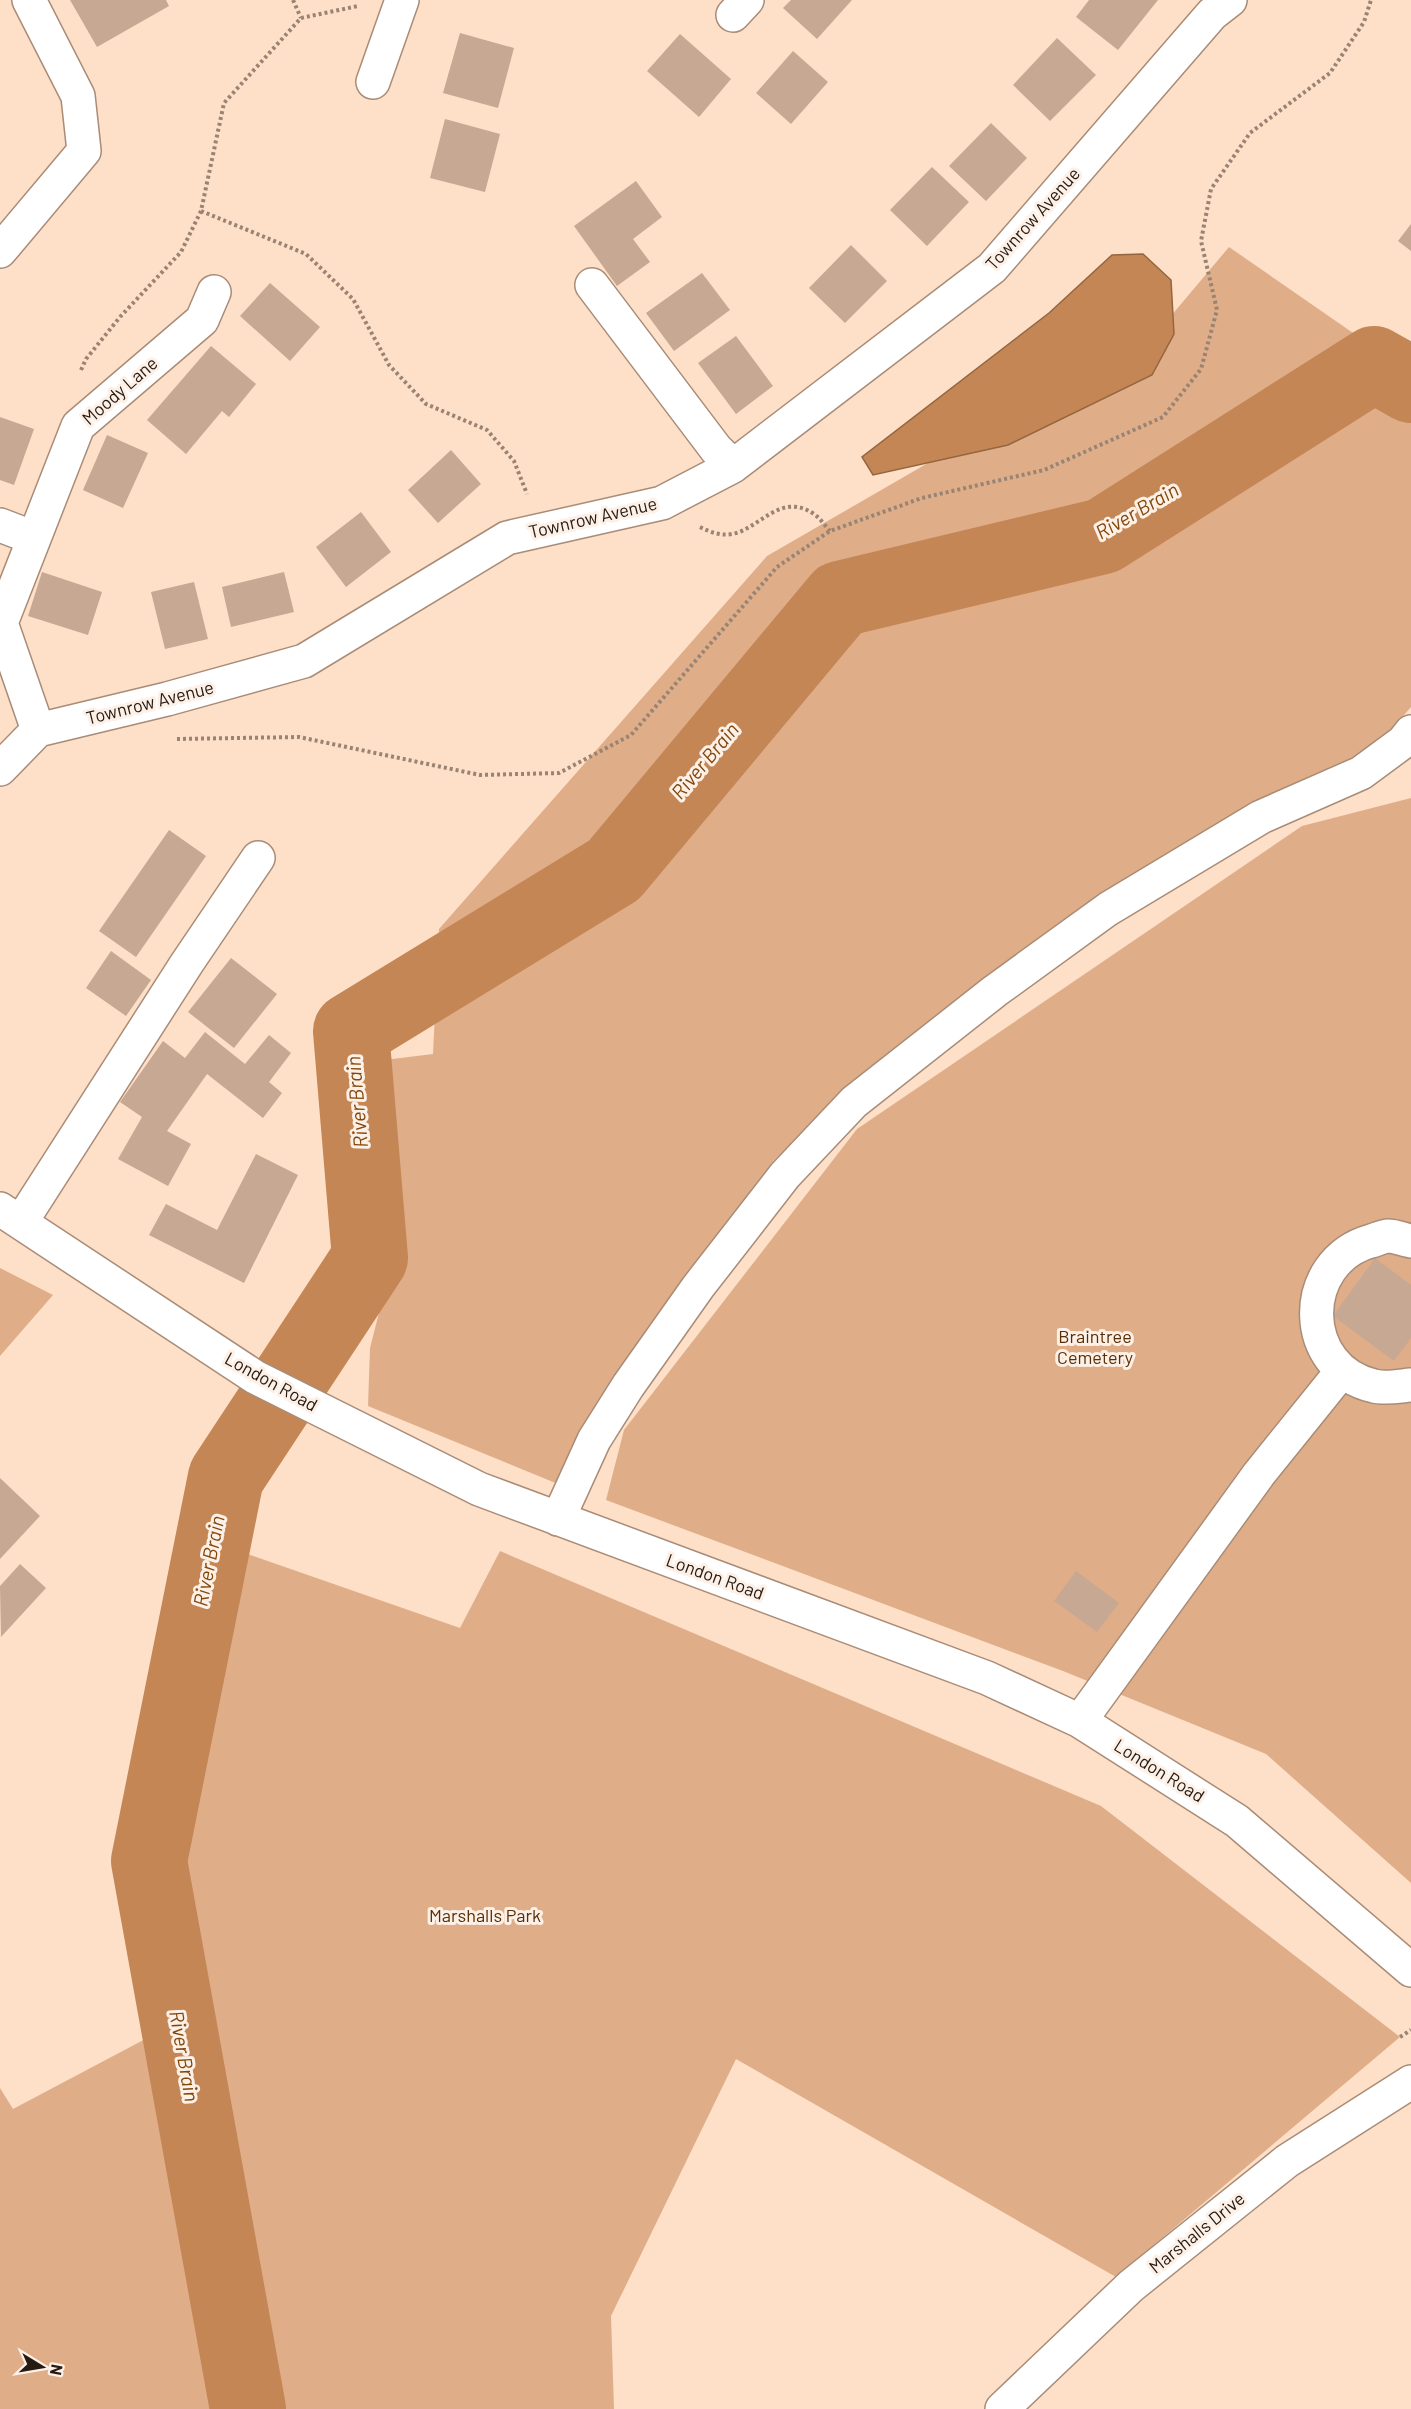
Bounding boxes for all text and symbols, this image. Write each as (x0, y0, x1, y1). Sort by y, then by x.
street label: Townrow Avenue (980, 162, 1084, 274)
street label: Moody Lane (77, 351, 162, 429)
water label: River Brain (1091, 477, 1182, 544)
street label: Townrow Avenue (527, 492, 659, 542)
street label: Townrow Avenue (84, 676, 216, 729)
water label: River Brain (665, 717, 743, 803)
water label: River Brain (340, 1055, 372, 1149)
park label: Braintree Cemetery (1057, 1325, 1133, 1368)
street label: London Road (221, 1347, 322, 1416)
water label: River Brain (187, 1513, 229, 1608)
street label: London Road (663, 1548, 767, 1604)
street label: London Road (1110, 1734, 1209, 1807)
park label: Marshalls Park (429, 1904, 541, 1926)
water label: River Brain (165, 2008, 205, 2103)
street label: Marshalls Drive (1144, 2187, 1249, 2278)
north arrow (12, 2337, 72, 2397)
text: N (47, 2363, 68, 2377)

